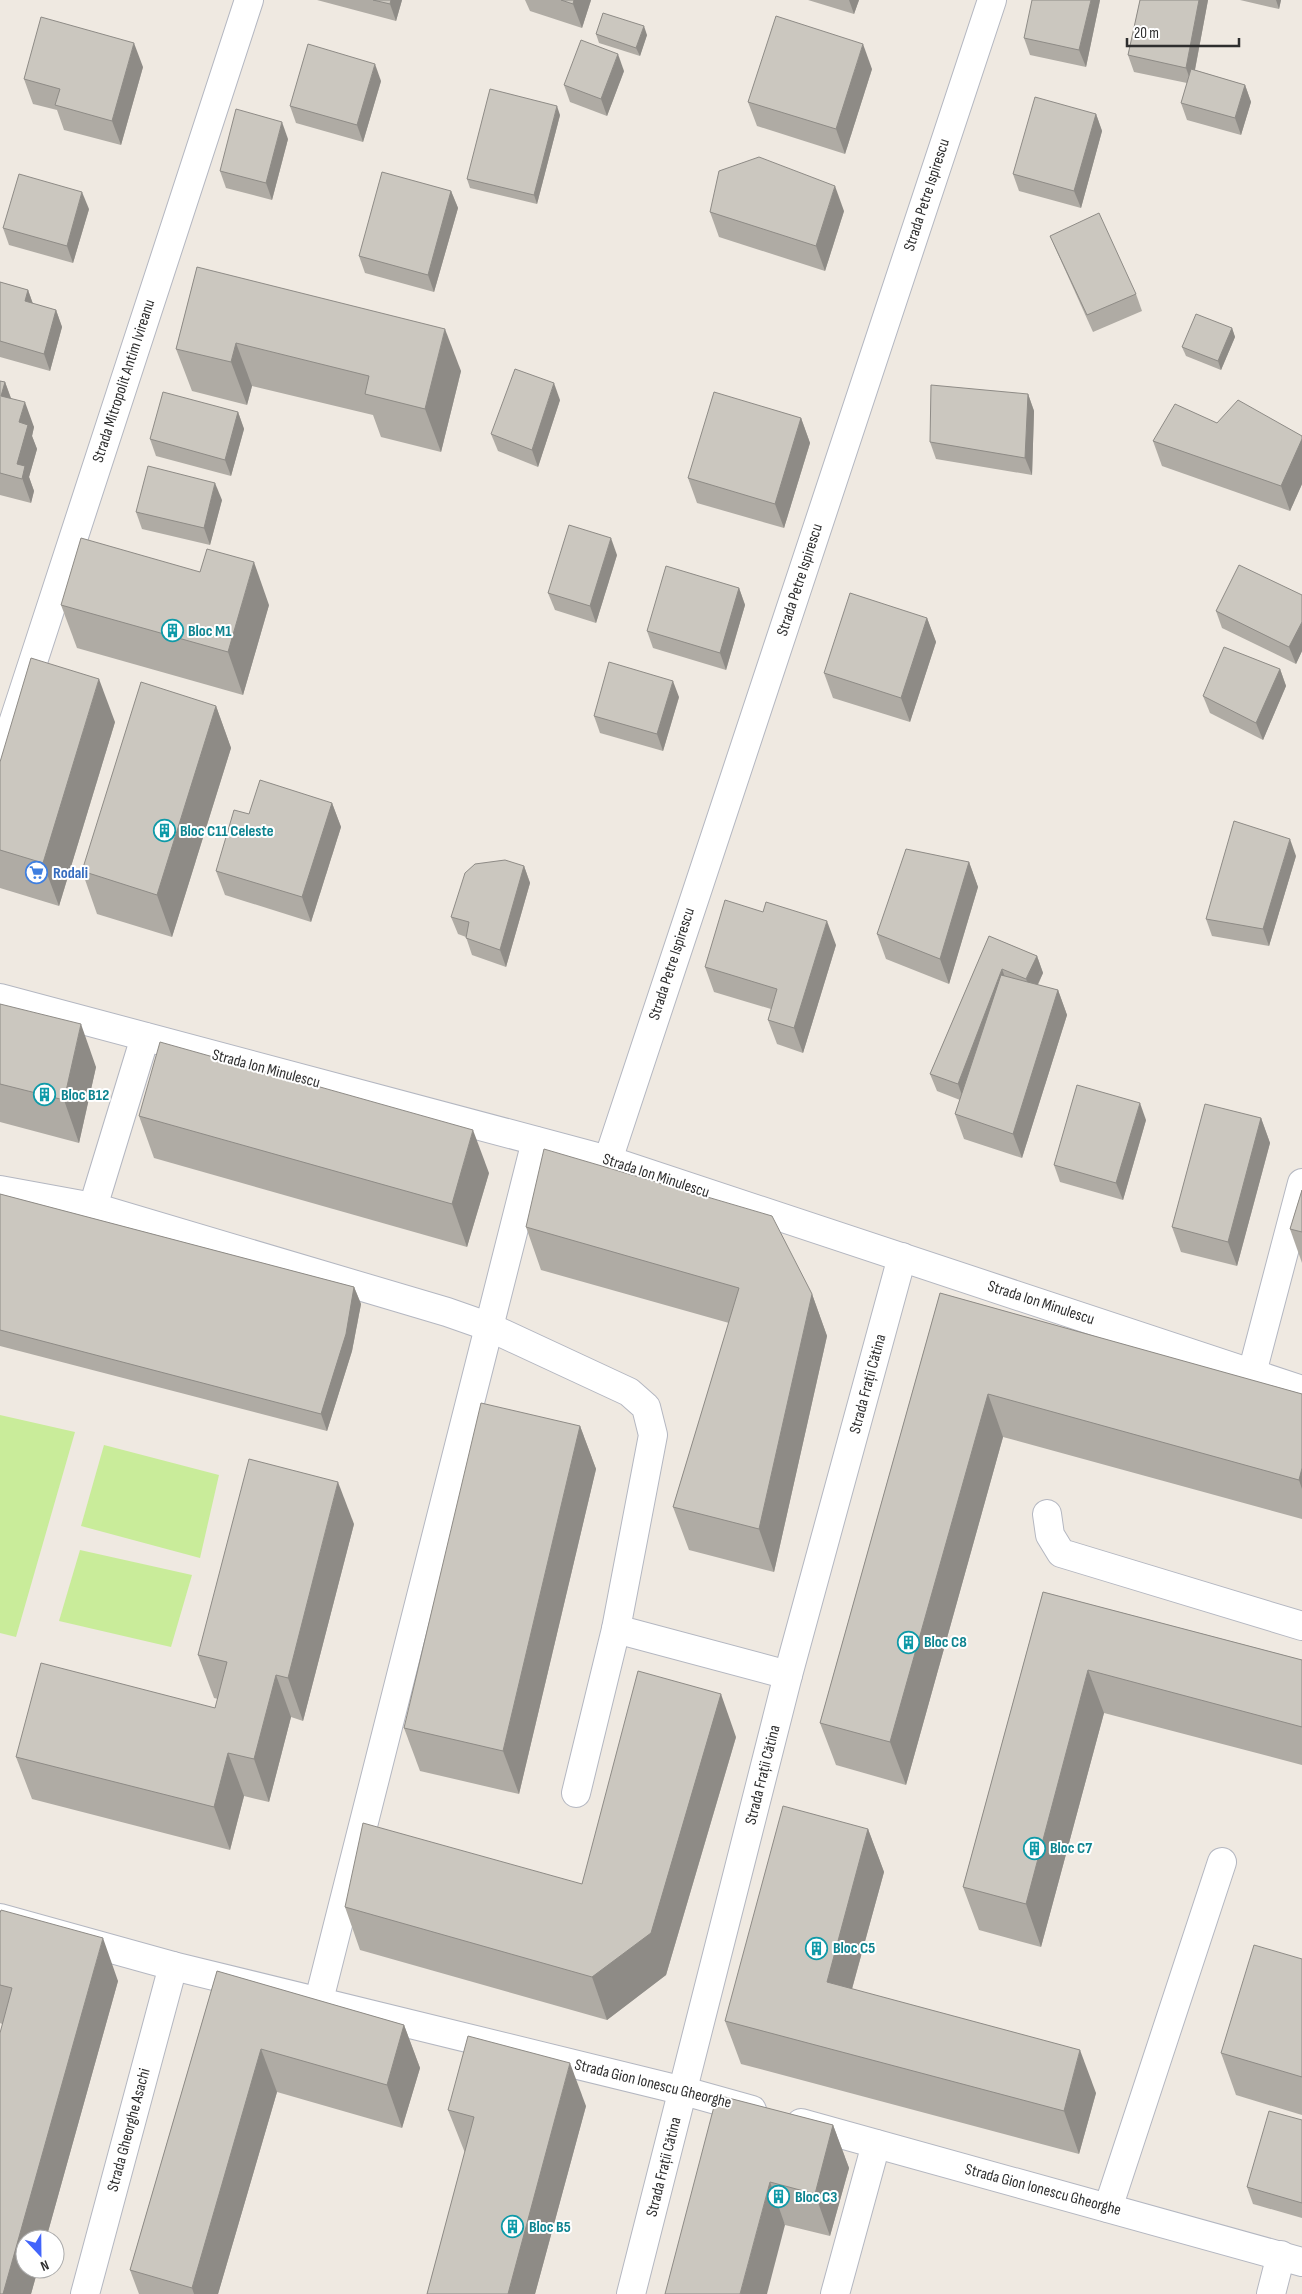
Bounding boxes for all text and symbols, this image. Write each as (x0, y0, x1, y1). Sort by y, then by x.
scale bar (1127, 15, 1240, 47)
text: 20 m (1134, 24, 1159, 43)
street label: Strada Petre Ispirescu (900, 136, 954, 254)
street label: Strada Mitropolit Antim Ivireanu (89, 297, 159, 465)
street label: Strada Petre Ispirescu (773, 521, 827, 639)
building icon: Bloc M1 (160, 619, 184, 643)
place label: Bloc M1 (188, 622, 232, 641)
building icon: Bloc C11 Celeste (152, 819, 176, 843)
place label: Bloc C11 Celeste (180, 822, 274, 841)
supermarket icon: Rodali (25, 861, 49, 885)
place label: Rodali (53, 864, 88, 883)
street label: Strada Petre Ispirescu (645, 905, 699, 1023)
street label: Strada Ion Minulescu (210, 1045, 322, 1093)
building icon: Bloc B12 (33, 1083, 57, 1107)
place label: Bloc B12 (61, 1086, 109, 1105)
street label: Strada Ion Minulescu (600, 1150, 712, 1202)
street label: Strada Ion Minulescu (985, 1277, 1097, 1329)
street label: Strada Frații Cătina (846, 1332, 890, 1436)
building icon: Bloc C8 (896, 1630, 920, 1654)
place label: Bloc C8 (924, 1633, 967, 1652)
street label: Strada Frații Cătina (741, 1723, 785, 1827)
building icon: Bloc C7 (1022, 1836, 1046, 1860)
place label: Bloc C7 (1050, 1839, 1092, 1858)
building icon: Bloc C5 (805, 1936, 829, 1960)
place label: Bloc C5 (833, 1939, 875, 1958)
street label: Strada Gion Ionescu Gheorghe (573, 2055, 733, 2113)
street label: Strada Gheorghe Asachi (103, 2066, 155, 2194)
street label: Strada Frații Cătina (642, 2115, 686, 2219)
street label: Strada Gion Ionescu Gheorghe (963, 2160, 1123, 2220)
building icon: Bloc C3 (767, 2185, 791, 2209)
place label: Bloc C3 (795, 2188, 837, 2207)
building icon: Bloc B5 (501, 2215, 525, 2239)
place label: Bloc B5 (529, 2218, 571, 2237)
north arrow (15, 2229, 65, 2279)
text: N (38, 2256, 51, 2275)

